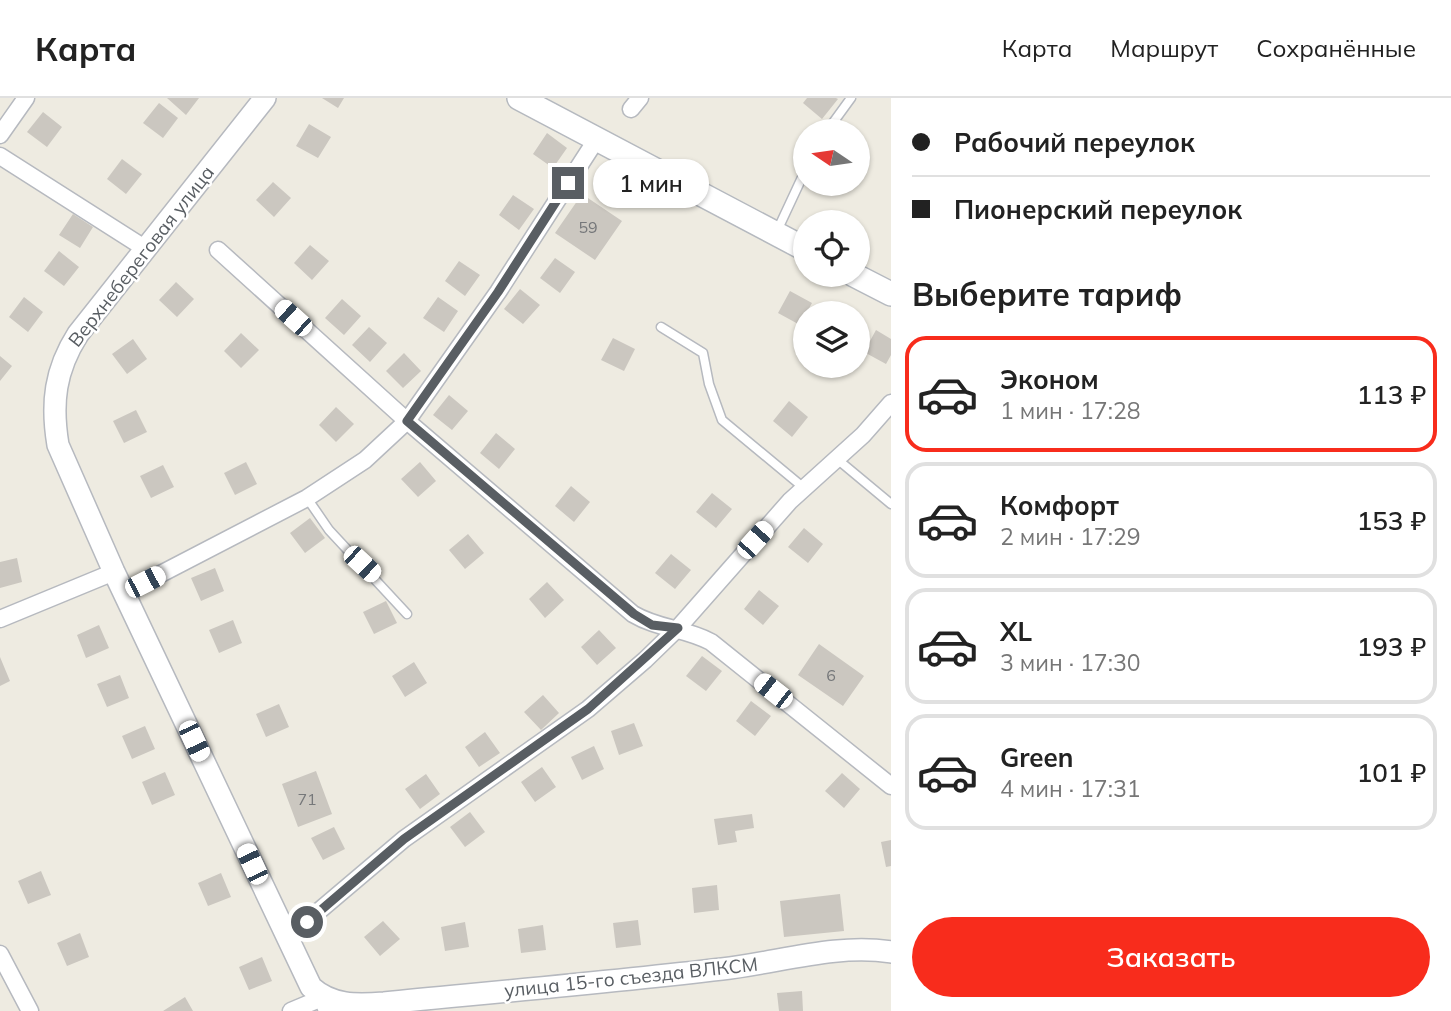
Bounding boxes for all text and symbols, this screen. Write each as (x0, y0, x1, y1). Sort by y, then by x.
text: Карта (35, 28, 137, 69)
text: Карта (1002, 33, 1072, 63)
text: Маршрут (1110, 33, 1218, 63)
text: Сохранённые (1256, 33, 1416, 63)
north arrow (793, 119, 870, 196)
map controls (793, 119, 870, 378)
text: Рабочий переулок (954, 126, 1195, 159)
callout: 1 мин (592, 158, 708, 208)
street label: Верхнебереговая улица (63, 161, 219, 351)
route end (552, 167, 584, 199)
text: 1 мин (619, 169, 683, 198)
text: Пионерский переулок (954, 193, 1242, 226)
button: locate (793, 210, 870, 287)
house number: 59 (578, 217, 598, 237)
text: Выберите тариф (912, 274, 1182, 314)
car (271, 296, 316, 340)
button: layers (793, 301, 870, 378)
icon: car (916, 363, 979, 426)
text: Эконом (1000, 363, 1099, 396)
text: 113 ₽ (1357, 378, 1426, 411)
text: 1 мин · 17:28 (1000, 396, 1140, 425)
icon: car (916, 489, 979, 552)
text: Комфорт (1000, 489, 1119, 522)
text: 153 ₽ (1357, 504, 1426, 537)
car (734, 517, 777, 563)
text: 2 мин · 17:29 (1000, 522, 1140, 551)
car (340, 542, 385, 586)
car (122, 563, 169, 601)
icon: car (916, 615, 979, 678)
text: XL (1000, 615, 1032, 648)
text: 193 ₽ (1357, 630, 1426, 663)
text: 3 мин · 17:30 (1000, 648, 1140, 677)
house number: 6 (826, 665, 836, 685)
car (750, 670, 797, 712)
car (176, 718, 213, 764)
icon: car (916, 741, 979, 804)
text: Green (1000, 741, 1073, 774)
text: 101 ₽ (1357, 756, 1426, 789)
text: 4 мин · 17:31 (1000, 774, 1140, 803)
house number: 71 (297, 789, 317, 809)
car (234, 841, 271, 887)
route start (291, 906, 323, 938)
button: Заказать (912, 917, 1430, 997)
street label: улица 15-го съезда ВЛКСМ (503, 952, 759, 1002)

